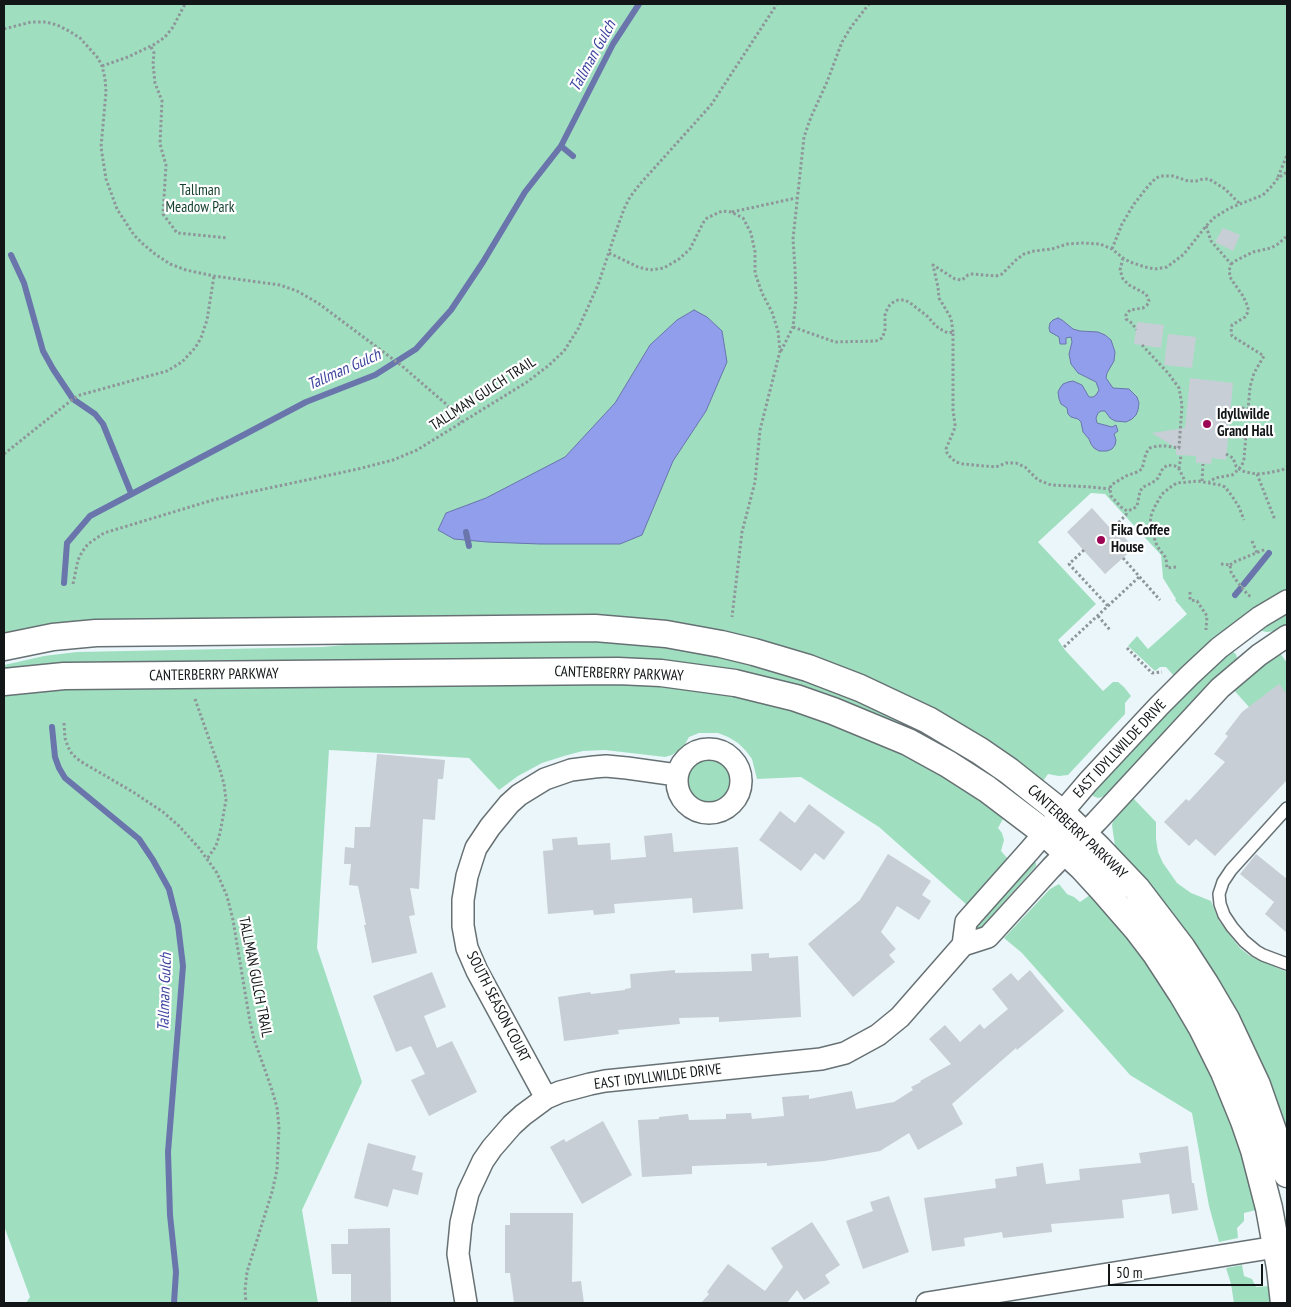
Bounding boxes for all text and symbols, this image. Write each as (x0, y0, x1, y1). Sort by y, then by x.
water label: Tallman Gulch (566, 17, 620, 95)
park label: Tallman Meadow Park (166, 182, 234, 217)
water label: Tallman Gulch (304, 345, 384, 395)
street label: TALLMAN GULCH TRAIL (427, 353, 539, 435)
place label: Idyllwilde Grand Hall (1217, 406, 1273, 441)
marker: Idyllwilde Grand Hall (1201, 418, 1213, 430)
place label: Fika Coffee House (1111, 522, 1170, 557)
marker: Fika Coffee House (1095, 534, 1107, 546)
street label: CANTERBERRY PARKWAY (554, 663, 684, 685)
street label: CANTERBERRY PARKWAY (149, 665, 279, 685)
street label: EAST IDYLLWILDE DRIVE (1070, 696, 1170, 802)
street label: CANTERBERRY PARKWAY (1023, 781, 1131, 883)
street label: TALLMAN GULCH TRAIL (234, 915, 276, 1039)
street label: SOUTH SEASON COURT (462, 949, 534, 1065)
water label: Tallman Gulch (154, 953, 176, 1031)
street label: EAST IDYLLWILDE DRIVE (593, 1060, 723, 1094)
scale bar (1111, 1254, 1266, 1286)
text: 50 m (1116, 1263, 1142, 1282)

